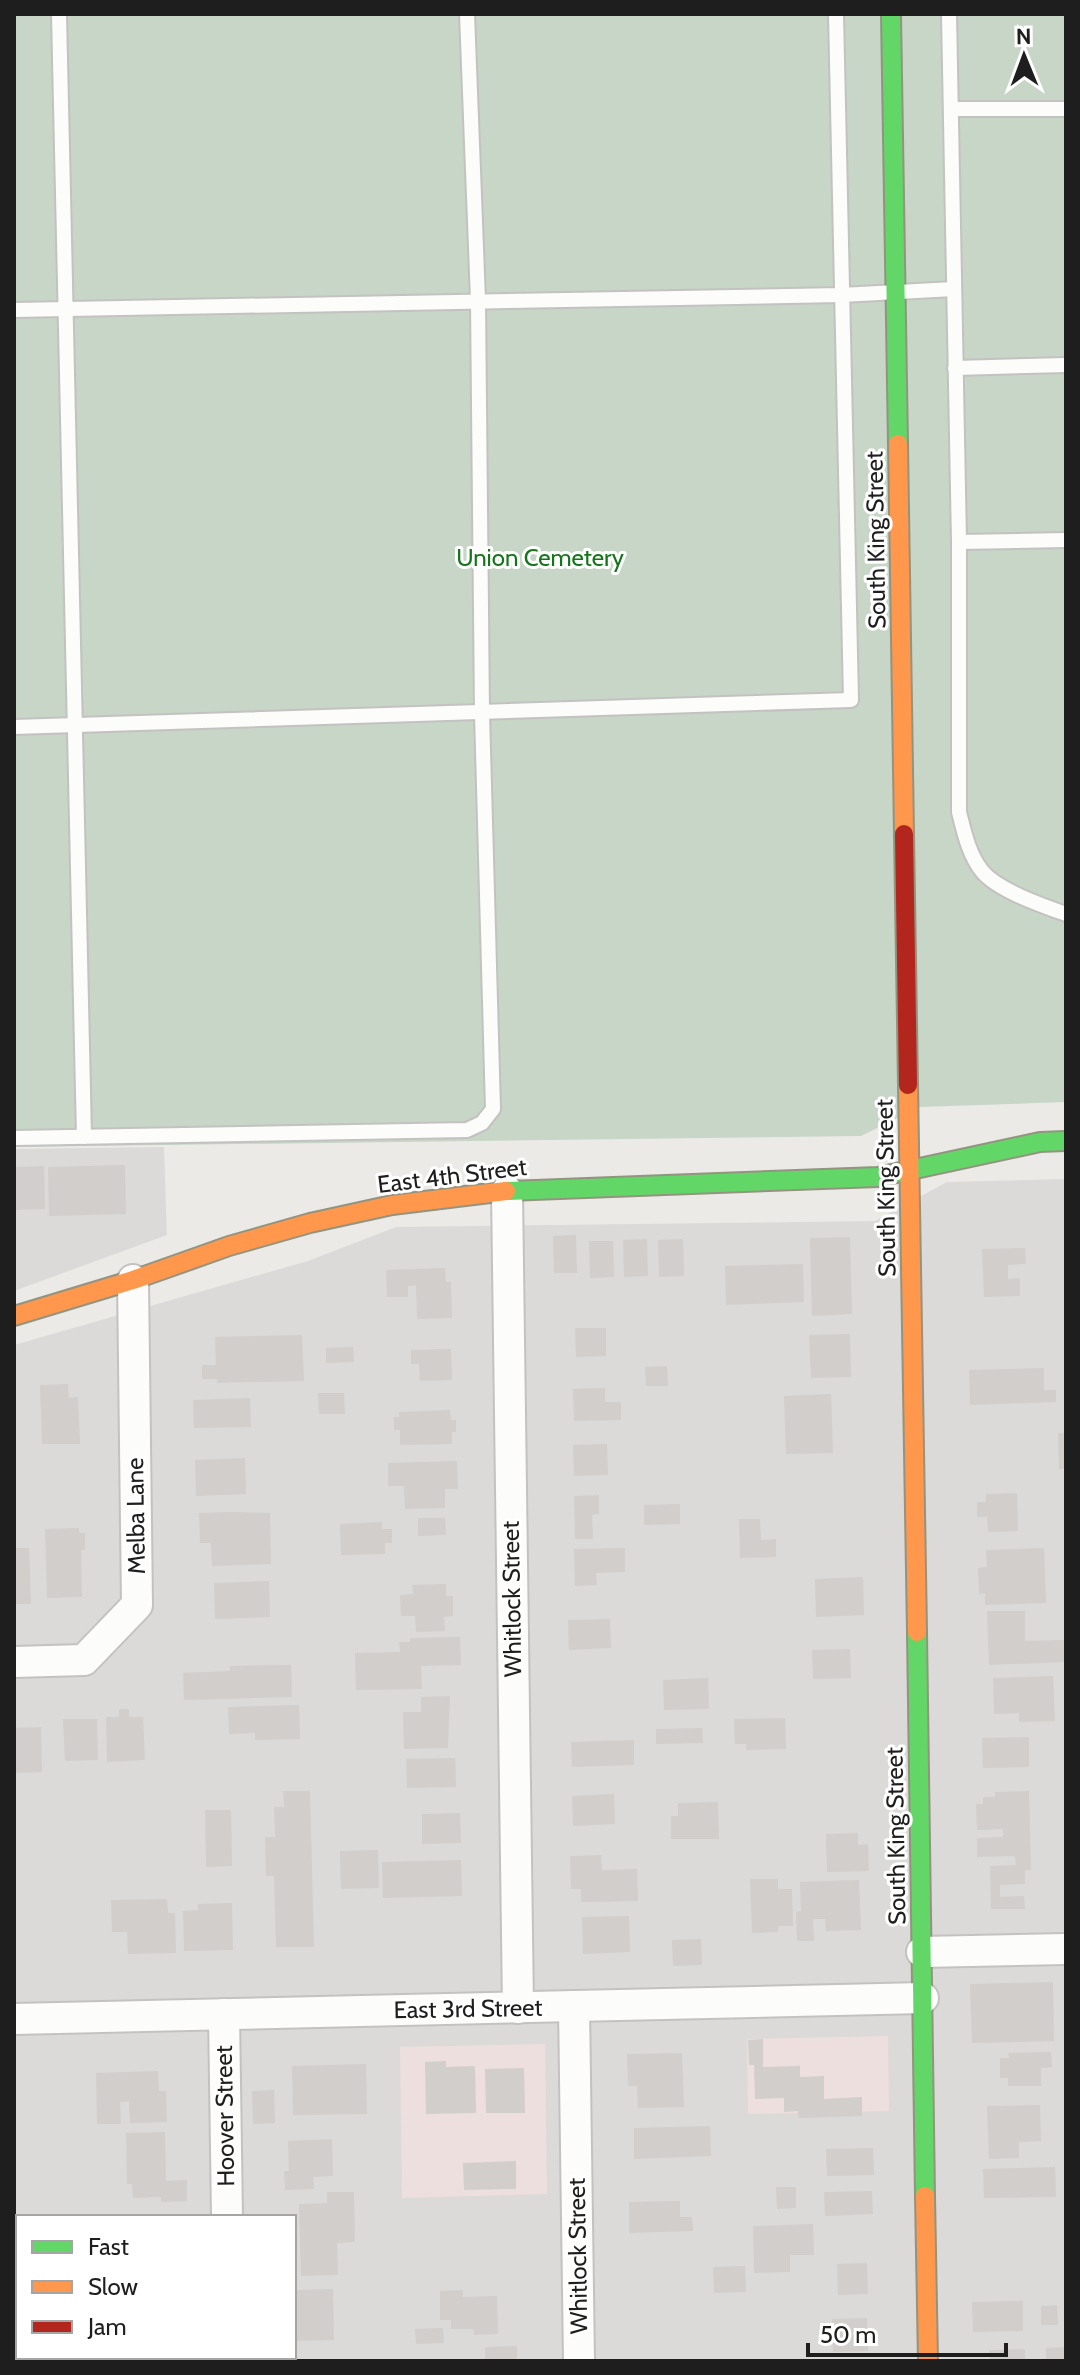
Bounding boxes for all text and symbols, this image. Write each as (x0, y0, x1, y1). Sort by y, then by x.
north arrow (984, 16, 1064, 96)
text: N (1016, 23, 1032, 50)
street label: South King Street (859, 451, 892, 629)
park label: Union Cemetery (456, 543, 624, 572)
street label: South King Street (869, 1099, 902, 1277)
street label: East 4th Street (376, 1152, 528, 1199)
street label: Melba Lane (120, 1457, 151, 1575)
street label: Whitlock Street (496, 1521, 527, 1677)
street label: South King Street (879, 1747, 912, 1925)
street label: East 3rd Street (393, 1993, 543, 2024)
street label: Hoover Street (209, 2045, 240, 2187)
street label: Whitlock Street (562, 2178, 593, 2334)
legend (16, 2215, 296, 2359)
text: Fast (88, 2232, 129, 2261)
text: Slow (88, 2272, 138, 2301)
scale bar (808, 2307, 1006, 2357)
text: Jam (87, 2312, 126, 2341)
text: 50 m (820, 2320, 876, 2349)

